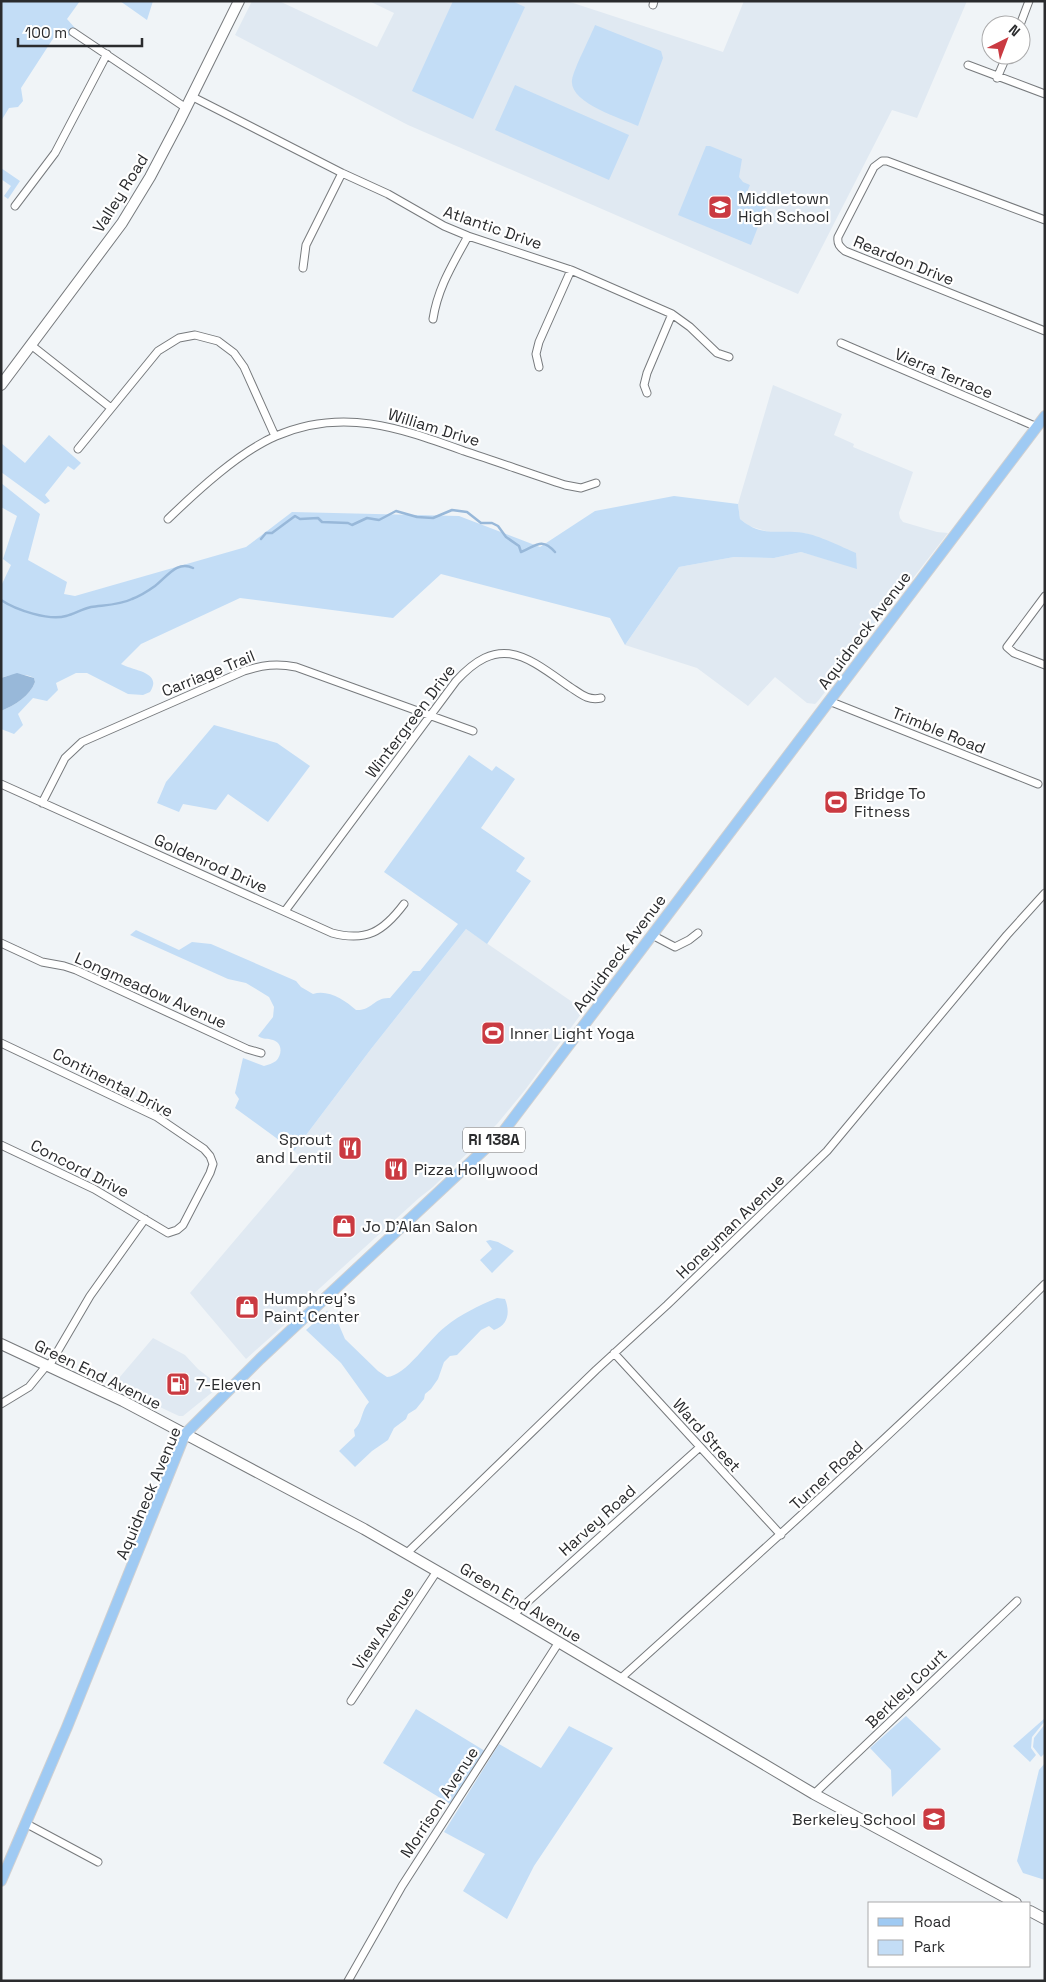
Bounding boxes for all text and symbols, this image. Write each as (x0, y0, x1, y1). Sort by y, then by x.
scale bar (18, 15, 141, 47)
north arrow (981, 15, 1031, 65)
text: N (1005, 21, 1024, 40)
text: 100 m (25, 23, 67, 42)
street label: Valley Road (88, 150, 153, 237)
place label: Middletown High School (738, 188, 829, 227)
school or university icon: Middletown High School (707, 194, 733, 220)
street label: Atlantic Drive (441, 201, 545, 254)
street label: Reardon Drive (850, 231, 957, 290)
street label: Vierra Terrace (891, 343, 996, 404)
street label: William Drive (385, 404, 482, 451)
street label: Aquidneck Avenue (813, 567, 916, 693)
street label: Carriage Trail (158, 645, 258, 702)
street label: Wintergreen Drive (361, 660, 460, 782)
street label: Trimble Road (889, 702, 989, 759)
place label: Bridge To Fitness (854, 783, 926, 822)
sports icon: Bridge To Fitness (823, 789, 849, 815)
street label: Goldenrod Drive (151, 829, 271, 898)
street label: Aquidneck Avenue (568, 890, 671, 1016)
street label: Longmeadow Avenue (72, 947, 230, 1033)
sports icon: Inner Light Yoga (480, 1020, 506, 1046)
place label: Inner Light Yoga (510, 1023, 635, 1044)
street label: Continental Drive (49, 1043, 177, 1122)
road number: RI 138A (463, 1128, 525, 1152)
place label: Sprout and Lentil (256, 1129, 332, 1168)
street label: Concord Drive (27, 1135, 133, 1202)
restaurant icon: Sprout and Lentil (337, 1135, 363, 1161)
restaurant icon: Pizza Hollywood (383, 1156, 409, 1182)
place label: Pizza Hollywood (414, 1159, 538, 1180)
street label: Honeyman Avenue (672, 1169, 789, 1283)
shop icon: Jo D'Alan Salon (331, 1213, 357, 1239)
place label: Jo D'Alan Salon (362, 1216, 478, 1237)
place label: Humphrey's Paint Center (264, 1288, 360, 1327)
shop icon: Humphrey's Paint Center (234, 1294, 260, 1320)
street label: Green End Avenue (31, 1335, 165, 1414)
fuel station icon: 7-Eleven (165, 1371, 191, 1397)
place label: 7-Eleven (196, 1374, 261, 1395)
street label: Ward Street (668, 1394, 745, 1477)
street label: Aquidneck Avenue (111, 1424, 186, 1563)
street label: Turner Road (785, 1436, 867, 1515)
street label: Harvey Road (554, 1480, 640, 1561)
street label: Green End Avenue (456, 1558, 586, 1647)
street label: View Avenue (348, 1582, 419, 1674)
street label: Berkley Court (861, 1644, 952, 1733)
street label: Morrison Avenue (396, 1743, 483, 1862)
school or university icon: Berkeley School (921, 1806, 947, 1832)
place label: Berkeley School (792, 1809, 916, 1830)
legend (868, 1902, 1031, 1967)
text: Road (914, 1912, 951, 1931)
text: Park (914, 1937, 945, 1956)

